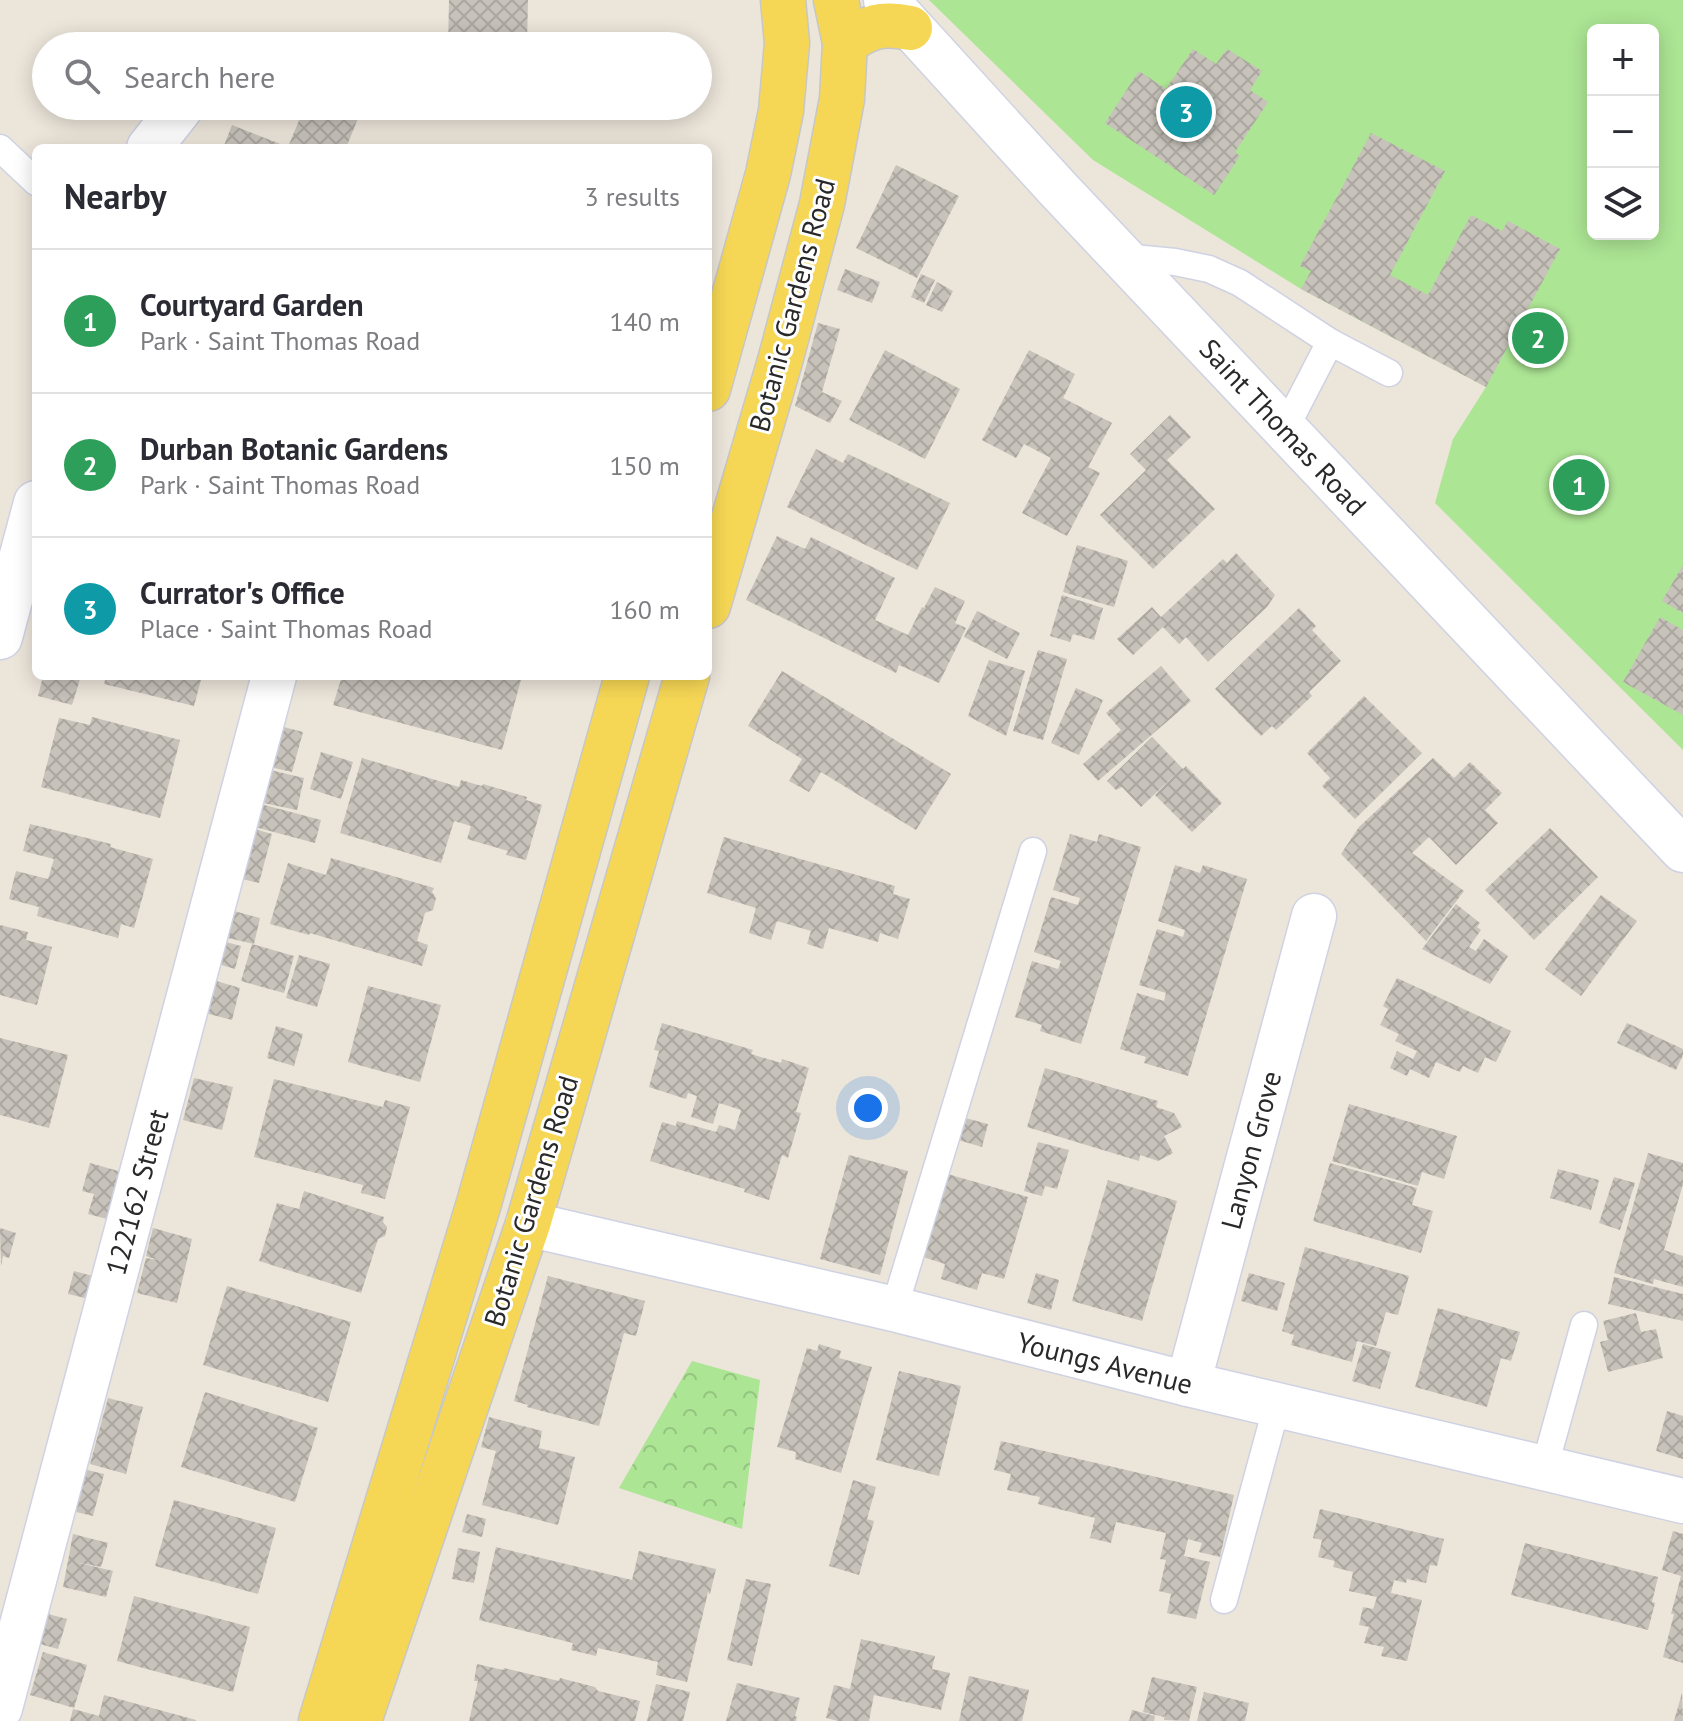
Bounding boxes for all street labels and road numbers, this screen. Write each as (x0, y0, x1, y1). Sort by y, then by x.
street label: Botanic Gardens Road (740, 174, 843, 436)
street label: Saint Thomas Road (1192, 330, 1375, 523)
street label: Lanyon Grove (1212, 1067, 1289, 1233)
street label: Botanic Gardens Road (475, 1071, 586, 1331)
street label: 122162 Street (97, 1104, 177, 1279)
street label: Youngs Avenue (1014, 1323, 1197, 1402)

